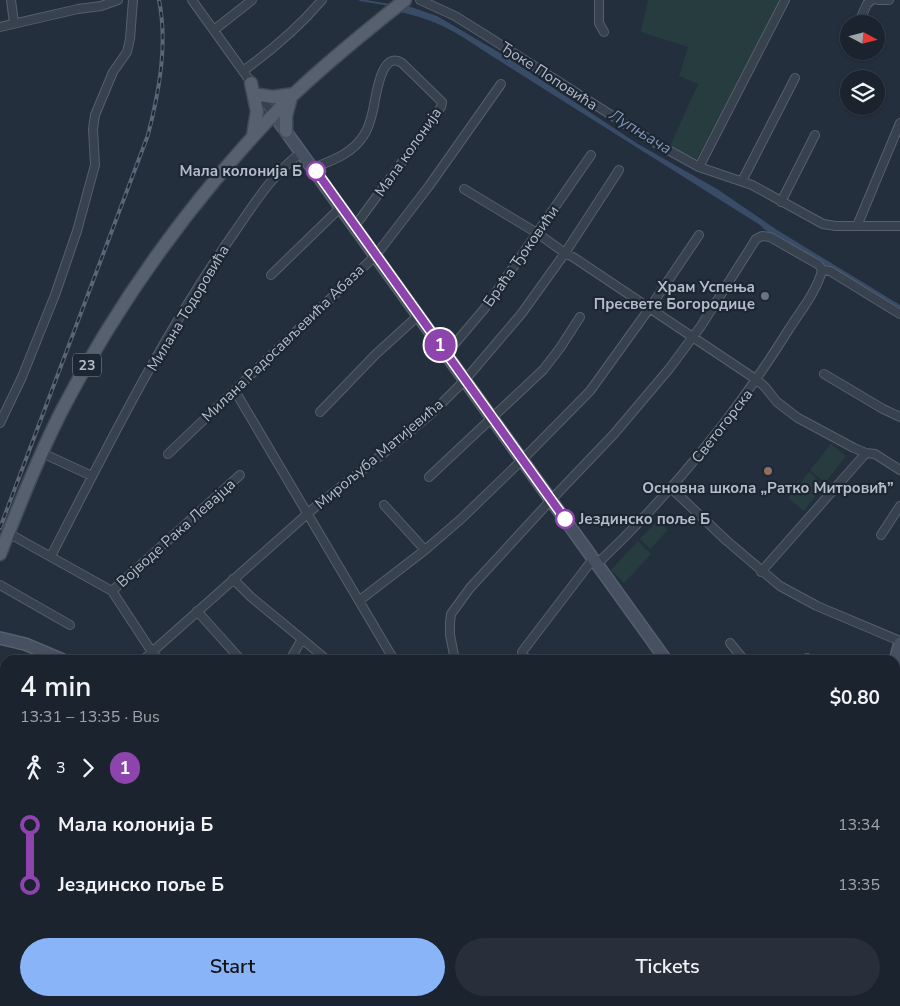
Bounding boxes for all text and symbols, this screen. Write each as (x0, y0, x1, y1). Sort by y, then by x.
north arrow (840, 15, 885, 60)
map controls (840, 15, 885, 115)
street label: Ђоке Поповића (497, 37, 601, 115)
button: layers (840, 70, 885, 115)
street label: Мала колонија (370, 104, 446, 200)
water label: Лупњача (604, 104, 676, 160)
place label: Мала колонија Б (179, 161, 302, 181)
marker: Мала колонија Б (306, 161, 326, 181)
street label: Браћа Ђоковићи (479, 201, 563, 311)
street label: Милана Тодоровића (142, 241, 234, 375)
street label: Милана Радосављевића Абаза (197, 260, 369, 426)
place label: Храм Успења Пресвете Богородице (594, 277, 755, 314)
marker: Храм Успења Пресвете Богородице (759, 290, 771, 302)
line badge: 1 (424, 329, 456, 361)
text: 1 (435, 333, 445, 357)
road number: 23 (73, 354, 101, 376)
street label: Светогорска (687, 385, 757, 467)
street label: Мирољуба Матијевића (311, 394, 447, 514)
marker: Основна школа „Ратко Митровић” (762, 465, 774, 477)
street label: Војводе Рака Левајца (112, 474, 240, 592)
place label: Основна школа „Ратко Митровић” (642, 478, 894, 498)
marker: Јездинско поље Б (555, 509, 575, 529)
place label: Јездинско поље Б (578, 509, 710, 529)
text: 4 min (20, 668, 91, 706)
text: $0.80 (830, 685, 880, 711)
text: 13:31 – 13:35 · Bus (20, 706, 160, 728)
icon: walk (20, 754, 48, 782)
icon: forward (74, 754, 102, 782)
text: 1 (120, 756, 130, 780)
text: 3 (56, 757, 66, 779)
text: Мала колонија Б (58, 812, 213, 838)
text: 13:34 (838, 814, 880, 836)
text: Јездинско поље Б (58, 872, 224, 898)
text: 13:35 (838, 874, 880, 896)
button: Start (20, 938, 445, 996)
button: Tickets (455, 938, 880, 996)

